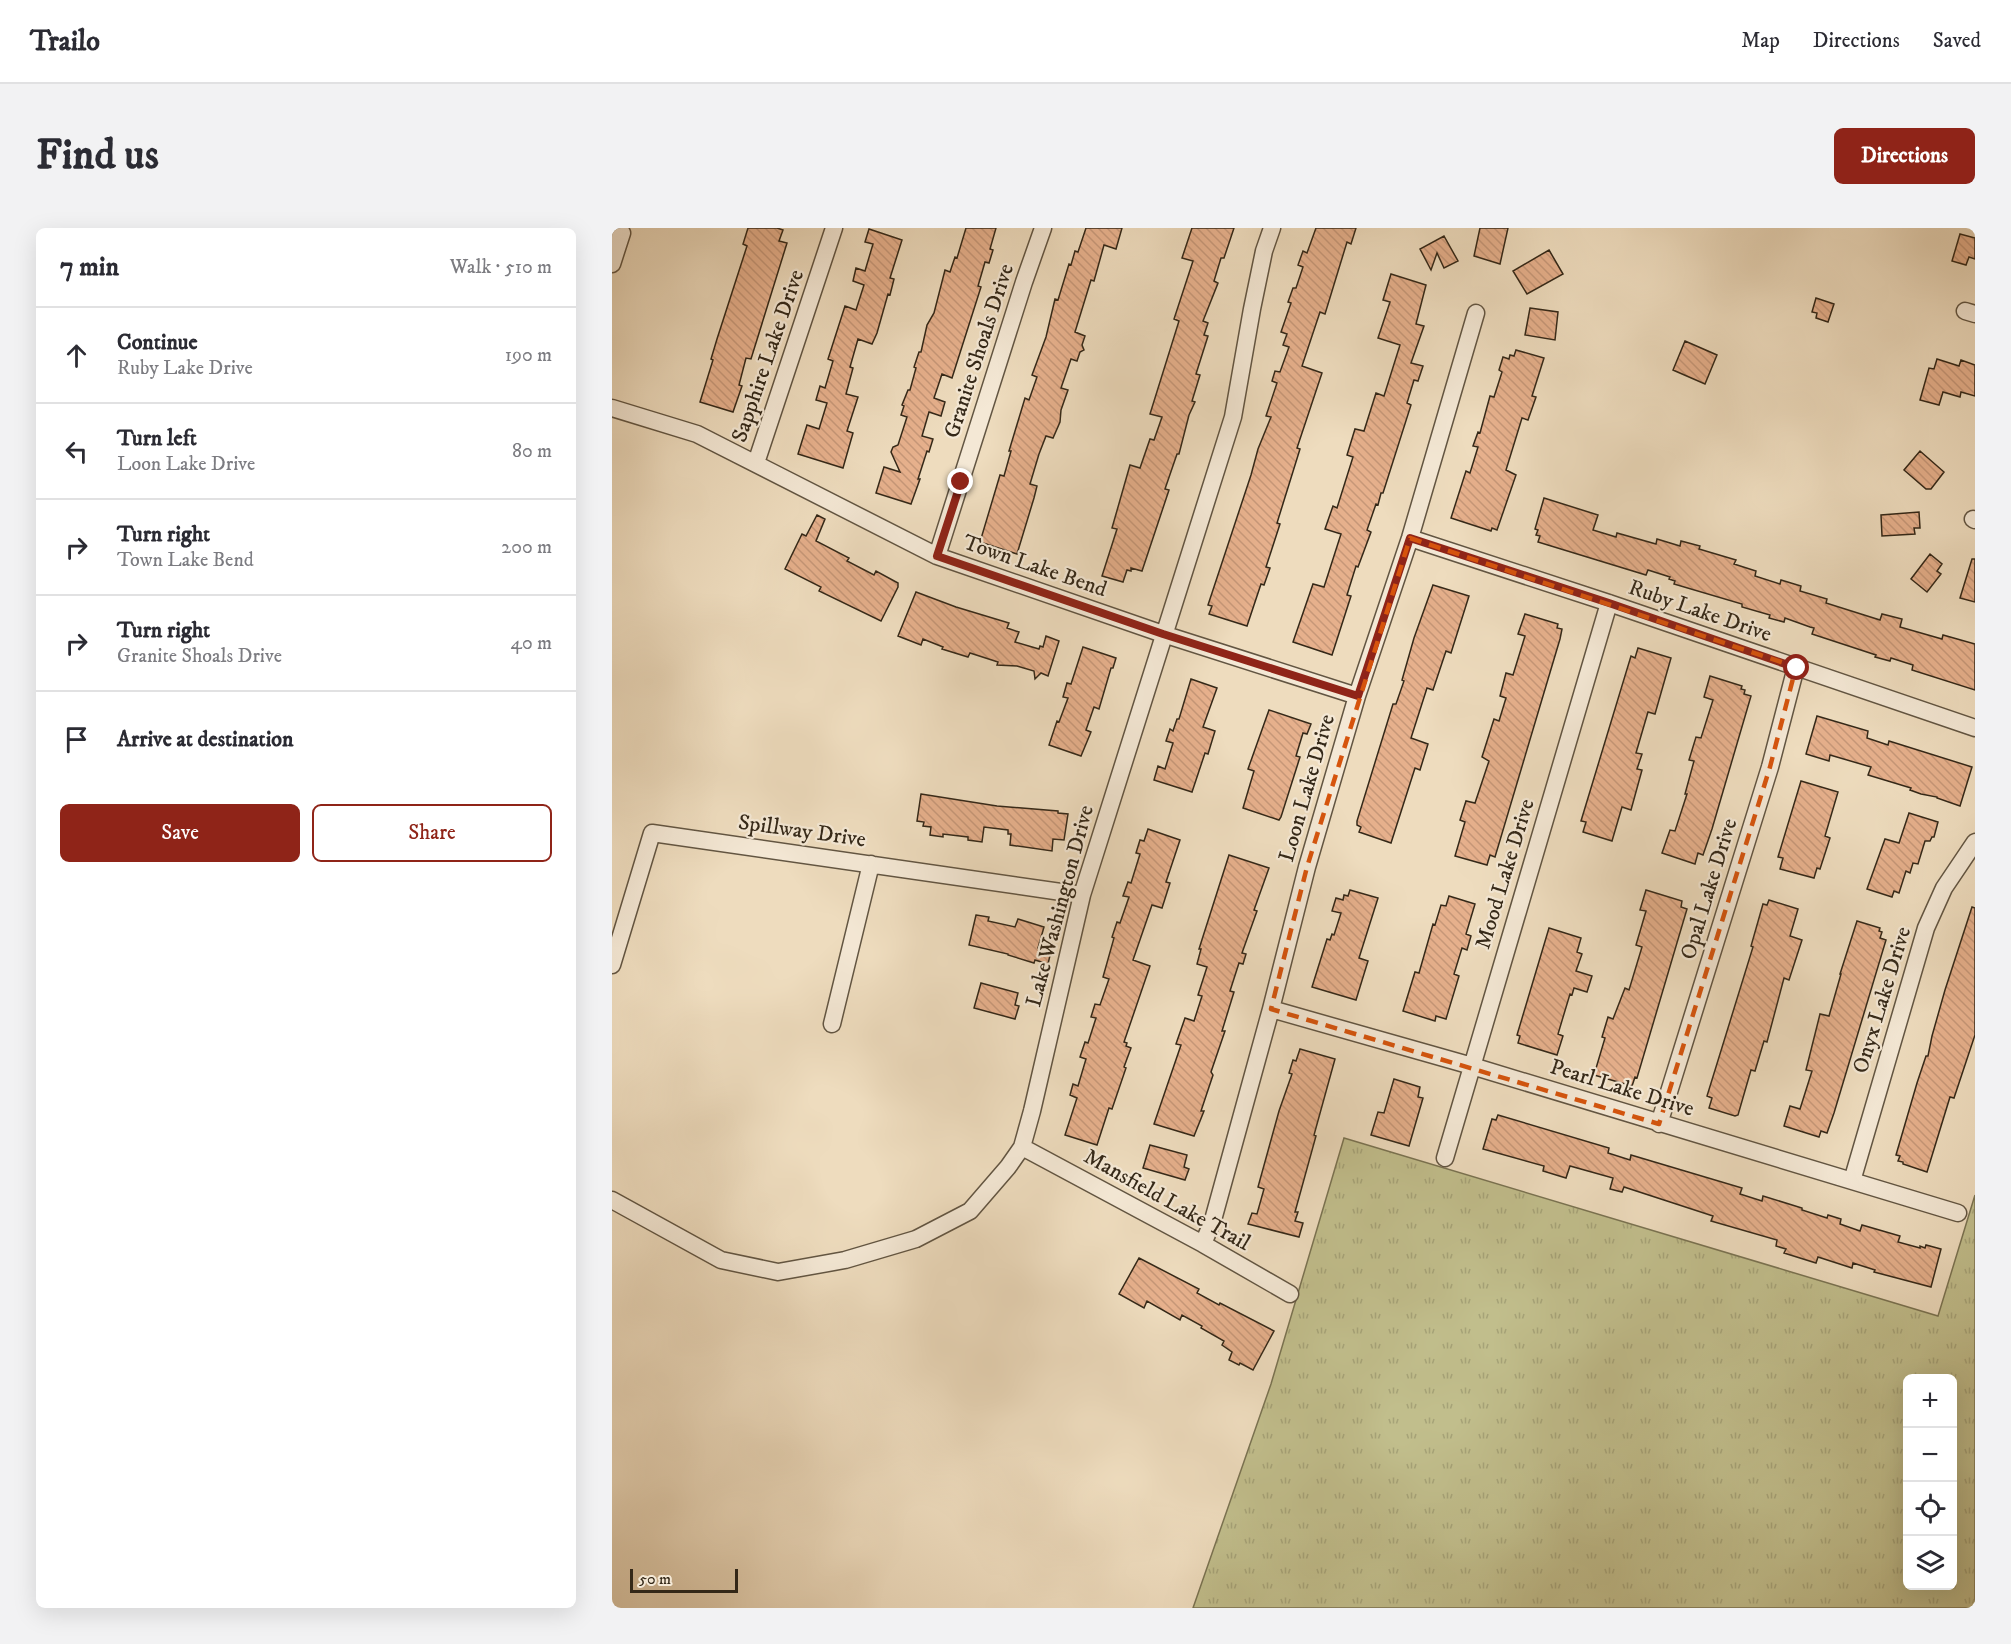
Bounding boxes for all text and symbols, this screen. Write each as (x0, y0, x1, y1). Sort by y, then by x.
text: Trailo (30, 24, 100, 59)
text: Map (1741, 28, 1780, 54)
text: Directions (1813, 28, 1900, 54)
text: Saved (1933, 28, 1981, 54)
button: Directions (1834, 128, 1975, 184)
text: Find us (36, 130, 159, 182)
text: 7 min (60, 251, 119, 284)
text: Walk · 510 m (450, 255, 552, 280)
street label: Granite Shoals Drive (938, 260, 1020, 442)
street label: Sapphire Lake Drive (726, 266, 810, 446)
text: Continue (117, 329, 198, 356)
icon: ahead (60, 339, 93, 372)
text: 190 m (505, 343, 552, 368)
text: Ruby Lake Drive (117, 356, 253, 381)
text: Turn left (117, 425, 197, 452)
icon: left (60, 435, 93, 468)
text: 80 m (512, 439, 552, 464)
text: Loon Lake Drive (117, 452, 255, 477)
route end (947, 468, 973, 494)
text: Turn right (117, 521, 210, 548)
street label: Town Lake Bend (959, 529, 1111, 603)
icon: right (60, 531, 93, 564)
text: 200 m (501, 535, 552, 560)
text: Town Lake Bend (117, 548, 254, 573)
street label: Ruby Lake Drive (1625, 574, 1775, 648)
text: Turn right (117, 617, 210, 644)
icon: right (60, 627, 93, 660)
text: 40 m (510, 631, 552, 656)
text: Granite Shoals Drive (117, 644, 282, 669)
route start (1783, 654, 1809, 680)
street label: Loon Lake Drive (1273, 711, 1341, 865)
icon: arrive (60, 723, 93, 756)
text: Arrive at destination (117, 726, 294, 753)
street label: Mood Lake Drive (1469, 796, 1541, 952)
street label: Lake Washington Drive (1020, 802, 1100, 1010)
button: Save (60, 804, 300, 862)
button: Share (312, 804, 552, 862)
street label: Spillway Drive (736, 809, 868, 853)
street label: Opal Lake Drive (1675, 815, 1743, 963)
street label: Onyx Lake Drive (1847, 924, 1917, 1076)
street label: Pearl Lake Drive (1547, 1053, 1697, 1123)
street label: Mansfield Lake Trail (1079, 1143, 1255, 1257)
map controls (1903, 1374, 1957, 1590)
button: + (1903, 1374, 1957, 1428)
button: − (1903, 1428, 1957, 1482)
button: locate (1903, 1482, 1957, 1536)
button: layers (1903, 1536, 1957, 1590)
scale bar (630, 1566, 738, 1594)
text: 50 m (639, 1569, 671, 1589)

